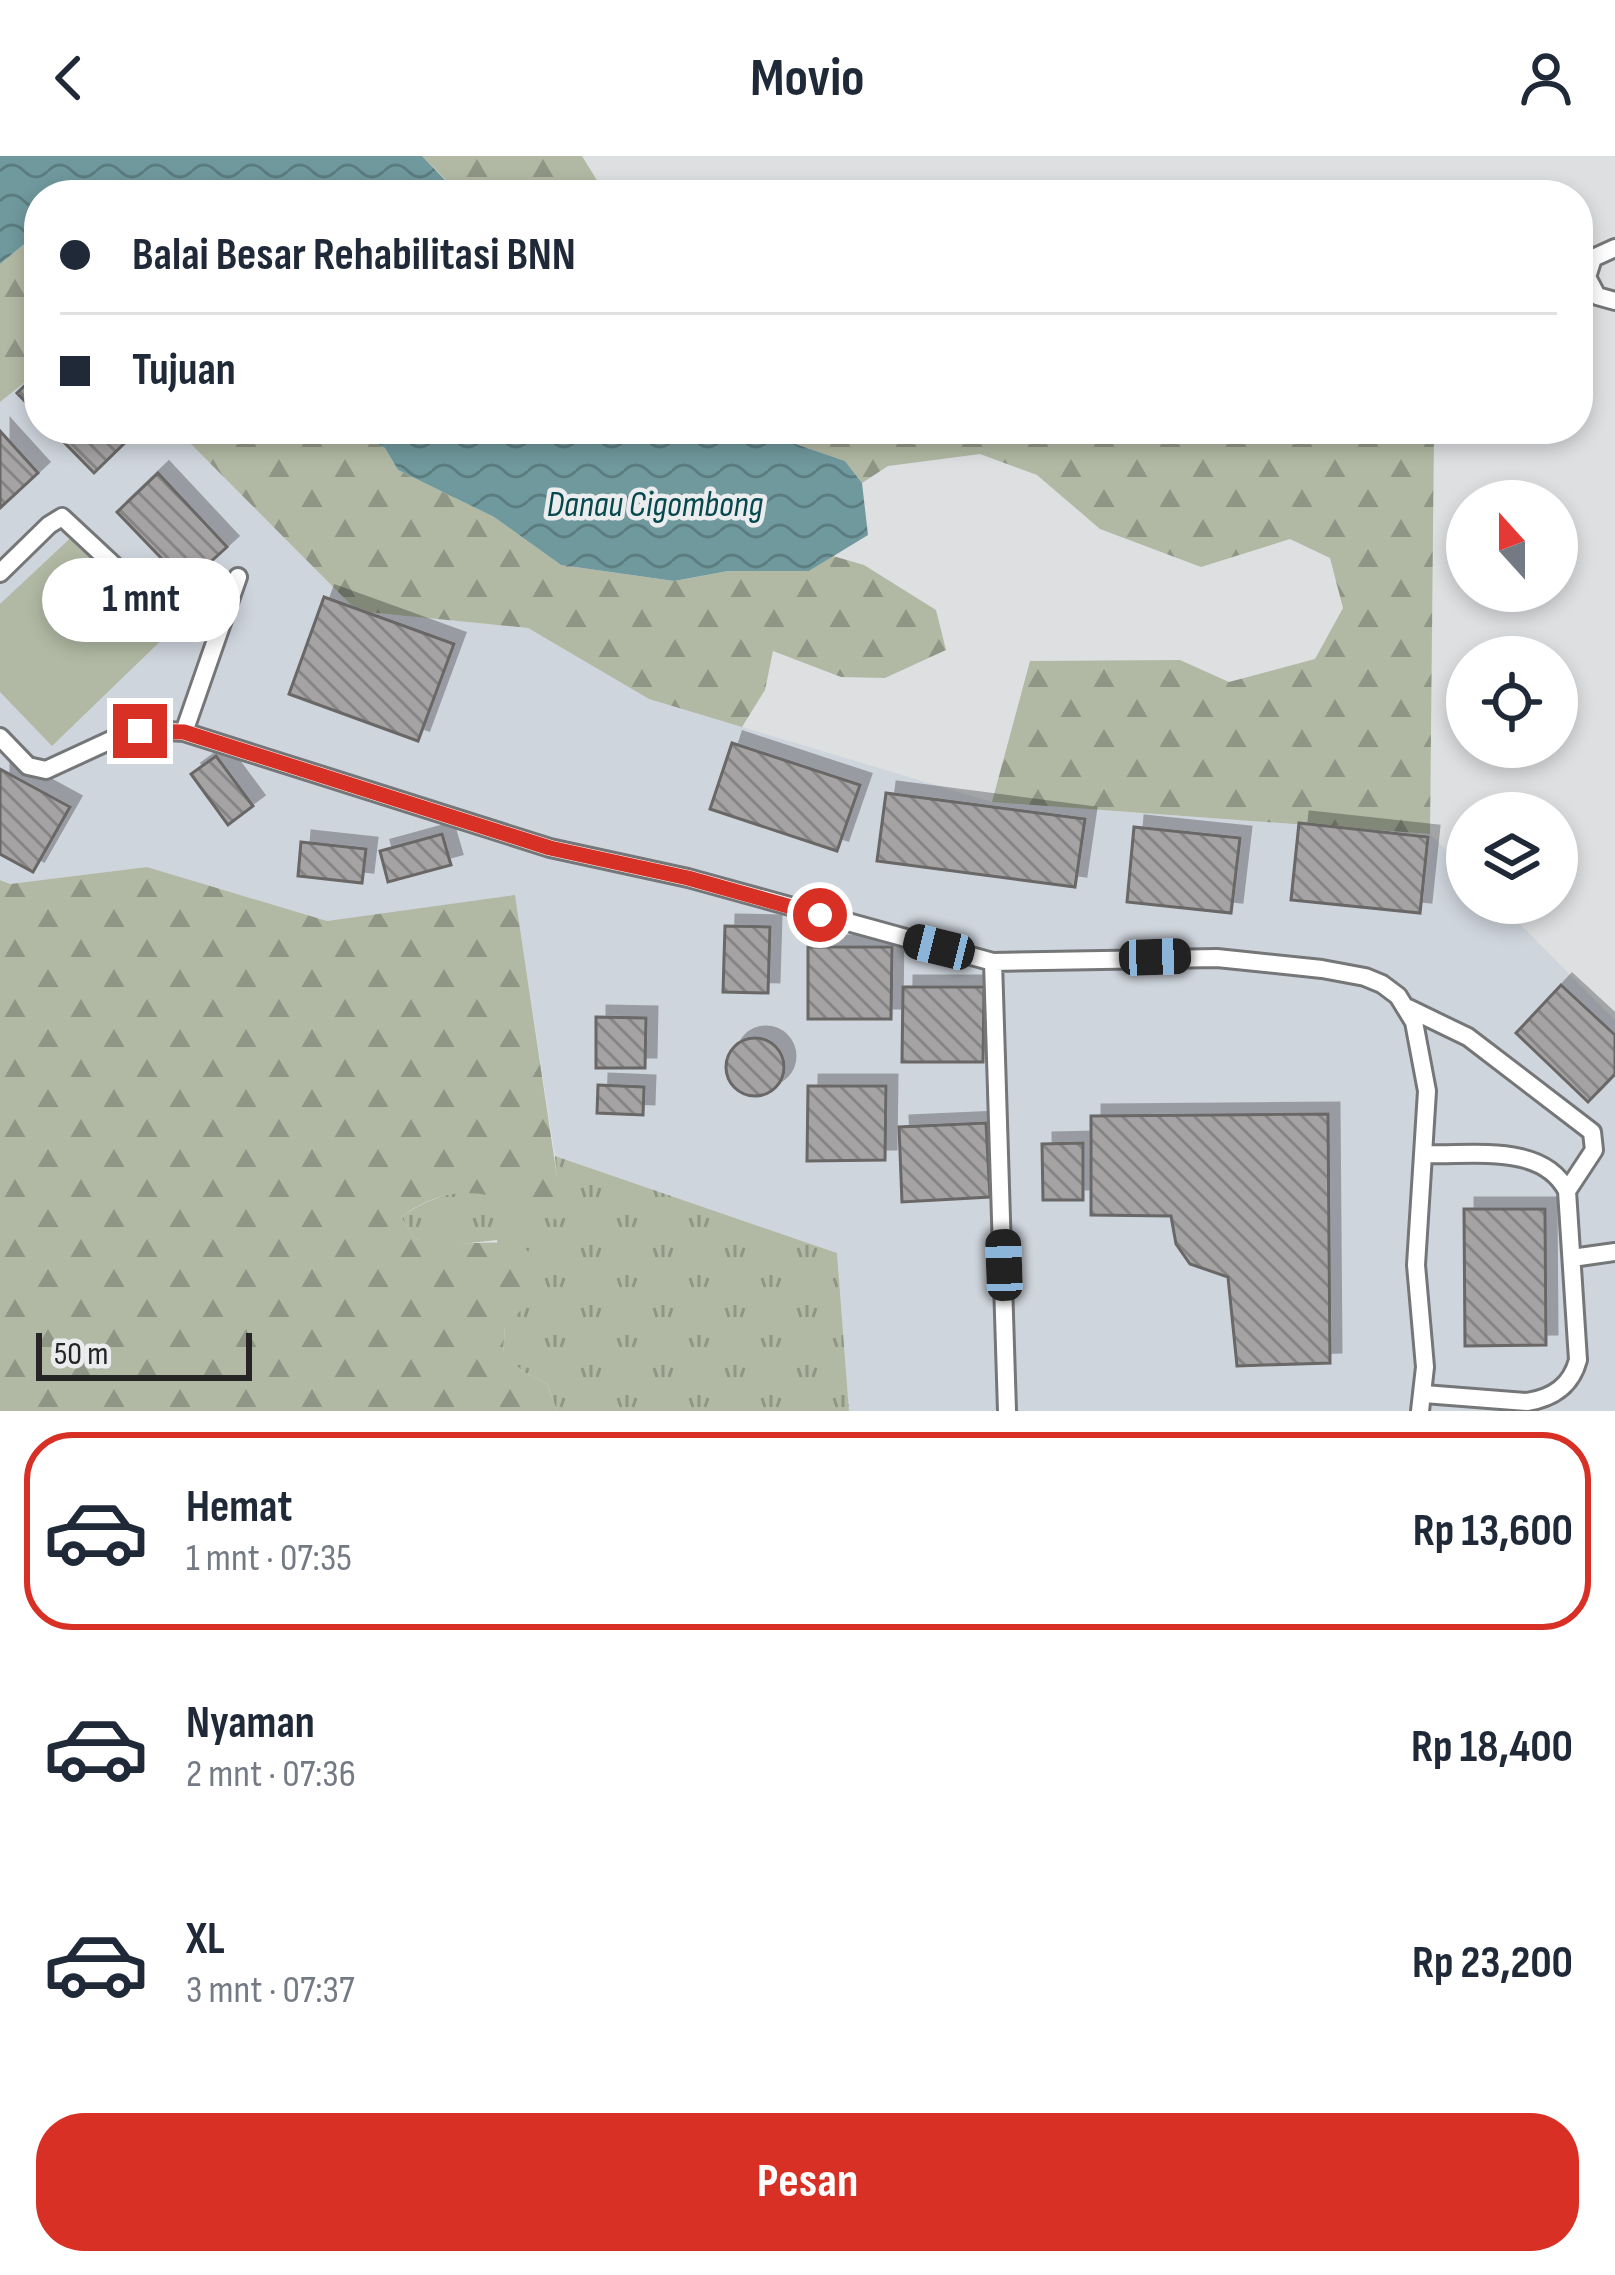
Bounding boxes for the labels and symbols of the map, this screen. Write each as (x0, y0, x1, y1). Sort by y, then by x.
north arrow (1446, 480, 1578, 612)
water label: Danau Cigombong (547, 484, 764, 527)
callout: 1 mnt (41, 557, 239, 641)
route end (113, 704, 167, 758)
route start (793, 888, 847, 942)
car (900, 921, 978, 973)
car (1118, 938, 1192, 976)
car (985, 1228, 1023, 1302)
scale bar (36, 1327, 252, 1380)

